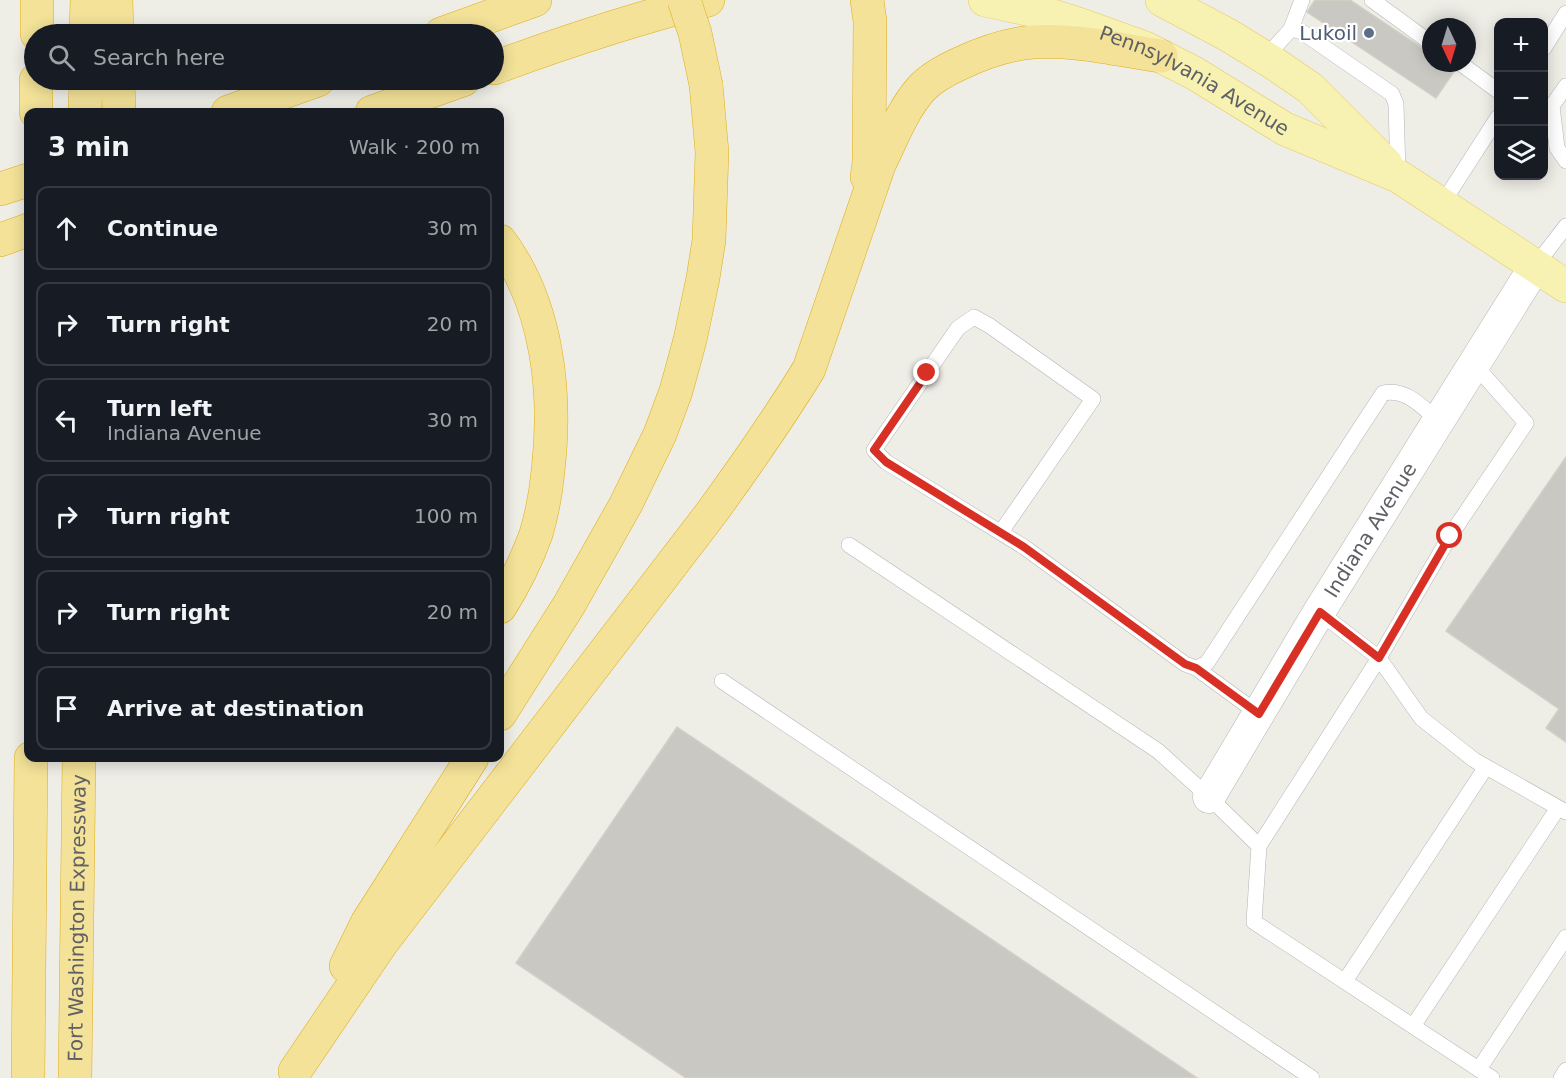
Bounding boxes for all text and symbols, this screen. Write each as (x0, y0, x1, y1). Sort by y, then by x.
north arrow (1422, 18, 1476, 72)
map controls (1494, 18, 1548, 180)
button: + (1494, 18, 1548, 72)
street label: Pennsylvania Avenue (1096, 21, 1294, 141)
place label: Lukoil (1299, 21, 1357, 45)
search box (24, 24, 504, 90)
marker: Lukoil (1362, 26, 1376, 40)
icon: search (45, 41, 78, 74)
text: Search here (93, 45, 225, 70)
button: − (1494, 72, 1548, 126)
button: layers (1494, 126, 1548, 180)
text: 3 min (48, 132, 130, 162)
text: Walk · 200 m (349, 135, 480, 159)
icon: ahead (50, 212, 83, 245)
text: Continue (107, 216, 218, 241)
text: 30 m (427, 216, 478, 240)
icon: right (50, 308, 83, 341)
text: Turn right (107, 312, 230, 337)
text: 20 m (427, 312, 478, 336)
route end (913, 359, 939, 385)
text: Turn left (107, 396, 212, 421)
icon: left (50, 404, 83, 437)
text: 30 m (427, 408, 478, 432)
text: Indiana Avenue (107, 421, 262, 445)
street label: Indiana Avenue (1319, 458, 1422, 602)
icon: right (50, 500, 83, 533)
text: Turn right (107, 504, 230, 529)
text: 100 m (414, 504, 478, 528)
route start (1436, 522, 1462, 548)
icon: right (50, 596, 83, 629)
text: Turn right (107, 600, 230, 625)
text: 20 m (427, 600, 478, 624)
icon: arrive (50, 692, 83, 725)
text: Arrive at destination (107, 696, 364, 721)
street label: Fort Washington Expressway (63, 774, 91, 1062)

